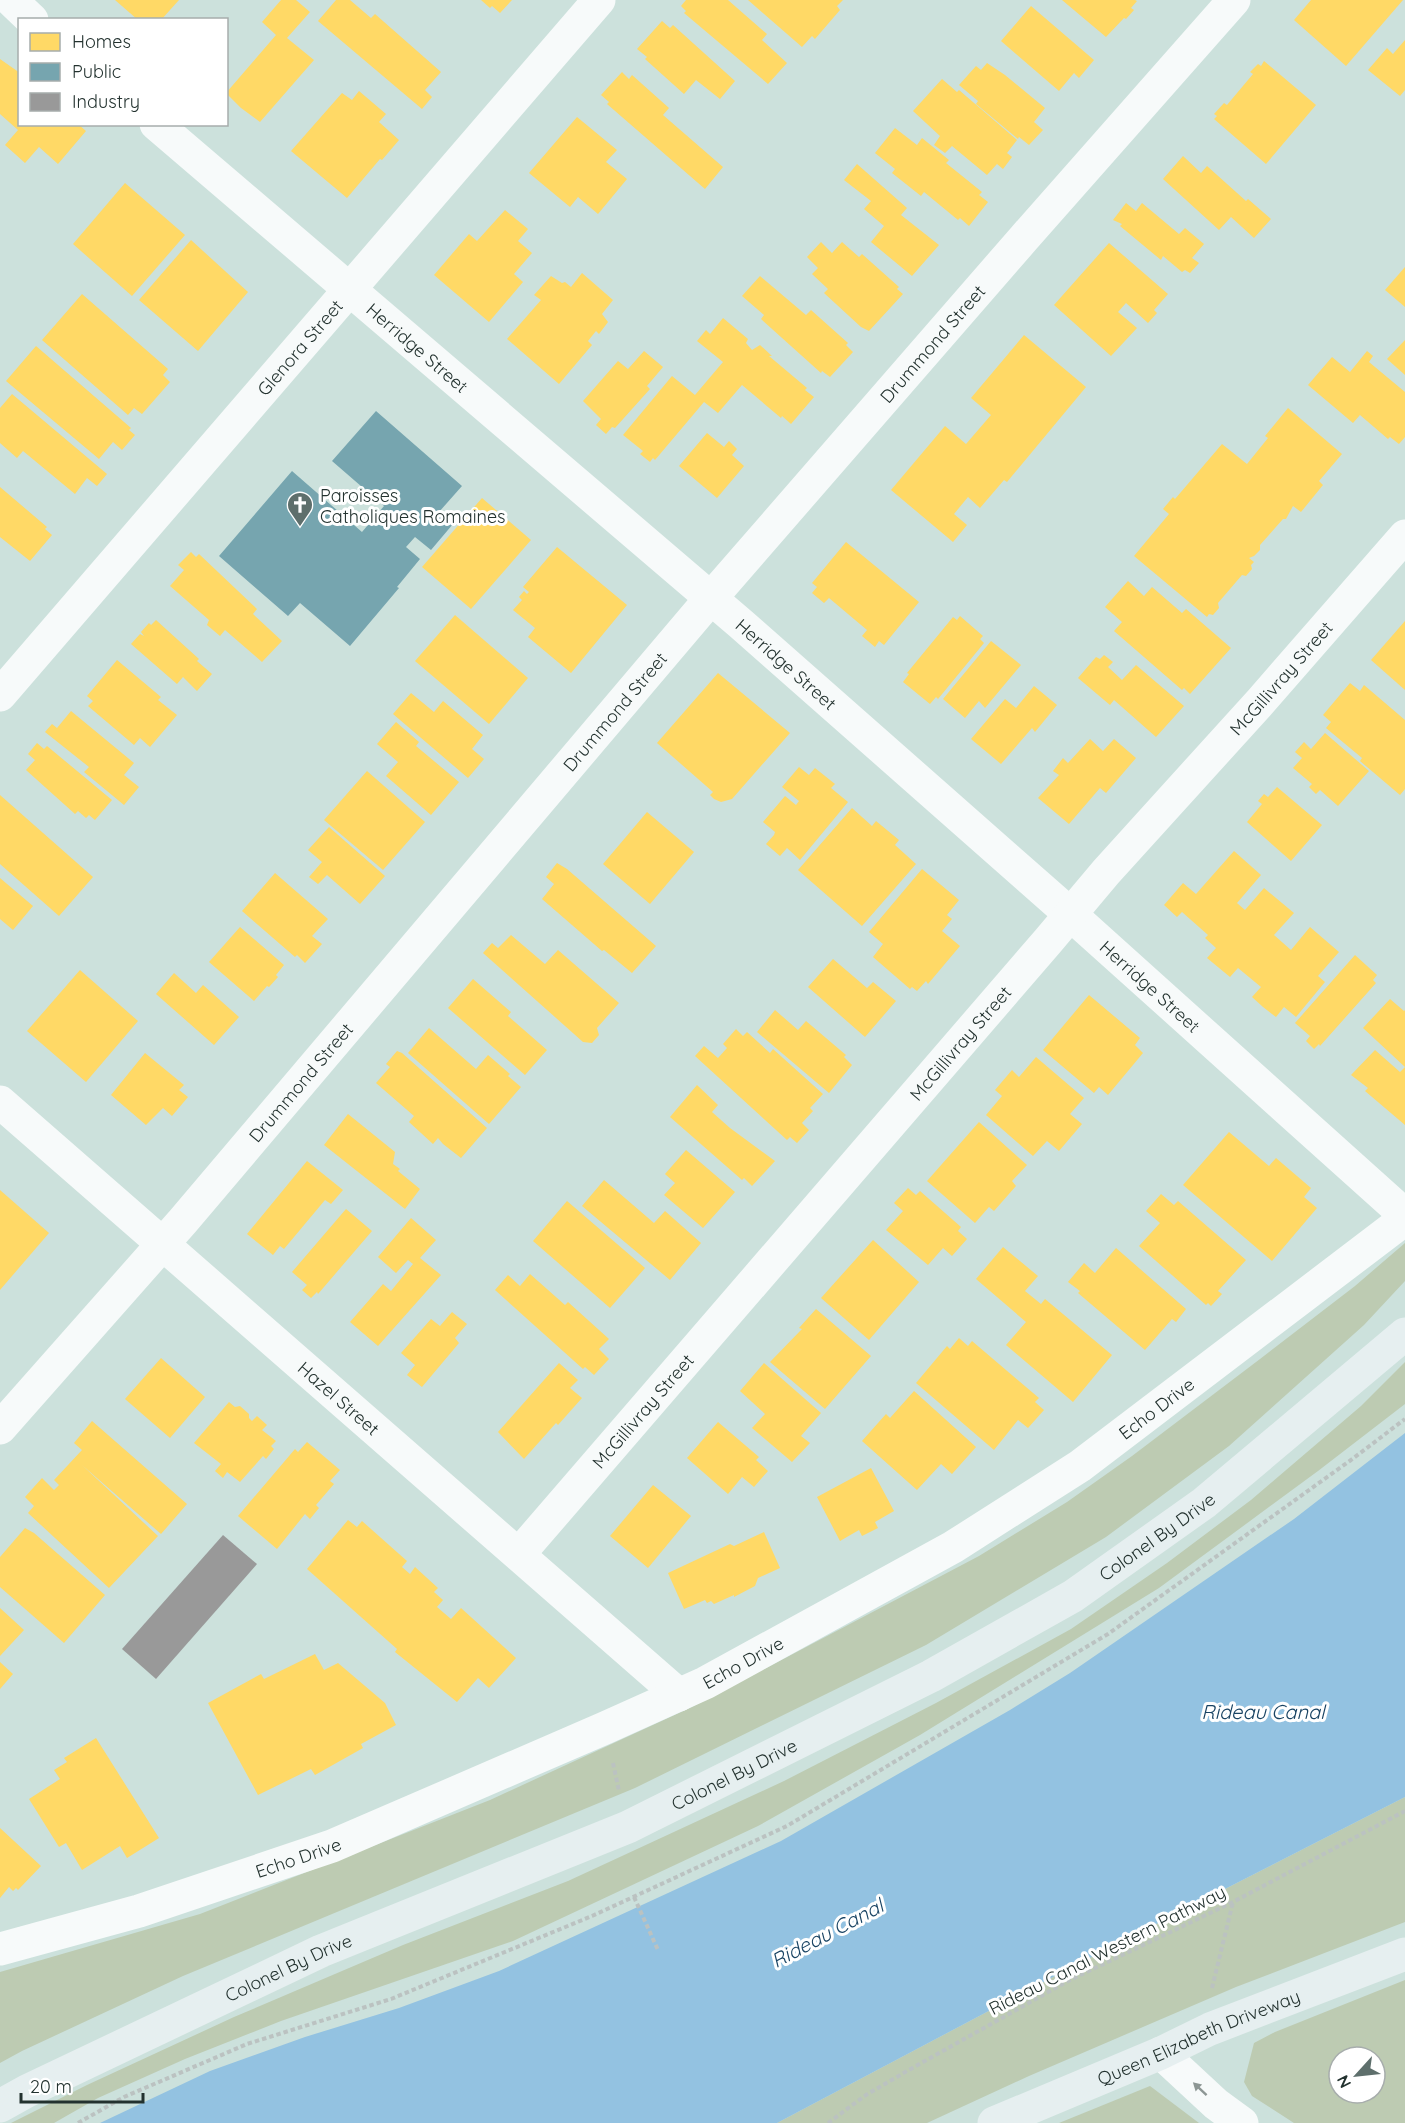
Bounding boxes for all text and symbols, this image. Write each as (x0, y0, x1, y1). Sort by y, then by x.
legend (18, 18, 228, 126)
text: Homes (72, 30, 131, 53)
text: Public (72, 60, 121, 83)
text: Industry (72, 90, 140, 113)
street label: Drummond Street (874, 280, 990, 408)
street label: Glenora Street (252, 294, 347, 400)
street label: Herridge Street (362, 298, 473, 398)
place label: Paroisses Catholiques Romaines (320, 484, 506, 528)
church icon: Paroisses Catholiques Romaines (285, 490, 315, 528)
street label: Herridge Street (731, 613, 842, 715)
street label: McGillivray Street (1224, 616, 1337, 740)
street label: Drummond Street (558, 647, 672, 776)
street label: Herridge Street (1095, 935, 1205, 1037)
street label: McGillivray Street (904, 981, 1016, 1105)
street label: Drummond Street (243, 1018, 358, 1147)
street label: McGillivray Street (587, 1349, 698, 1473)
street label: Hazel Street (293, 1356, 384, 1440)
street label: Echo Drive (1114, 1372, 1199, 1444)
street label: Colonel By Drive (1094, 1487, 1220, 1586)
street label: Echo Drive (698, 1631, 787, 1694)
water label: Rideau Canal (1201, 1699, 1327, 1724)
street label: Colonel By Drive (667, 1733, 801, 1815)
street label: Echo Drive (252, 1832, 345, 1882)
street label: Rideau Canal Western Pathway (985, 1880, 1229, 2020)
water label: Rideau Canal (767, 1892, 889, 1973)
street label: Colonel By Drive (221, 1928, 355, 2007)
street label: Queen Elizabeth Driveway (1094, 1984, 1303, 2090)
north arrow (1327, 2045, 1387, 2105)
scale bar (21, 2066, 142, 2104)
text: N (1332, 2072, 1355, 2092)
text: 20 m (30, 2075, 72, 2098)
one-way arrow (1193, 2083, 1207, 2097)

